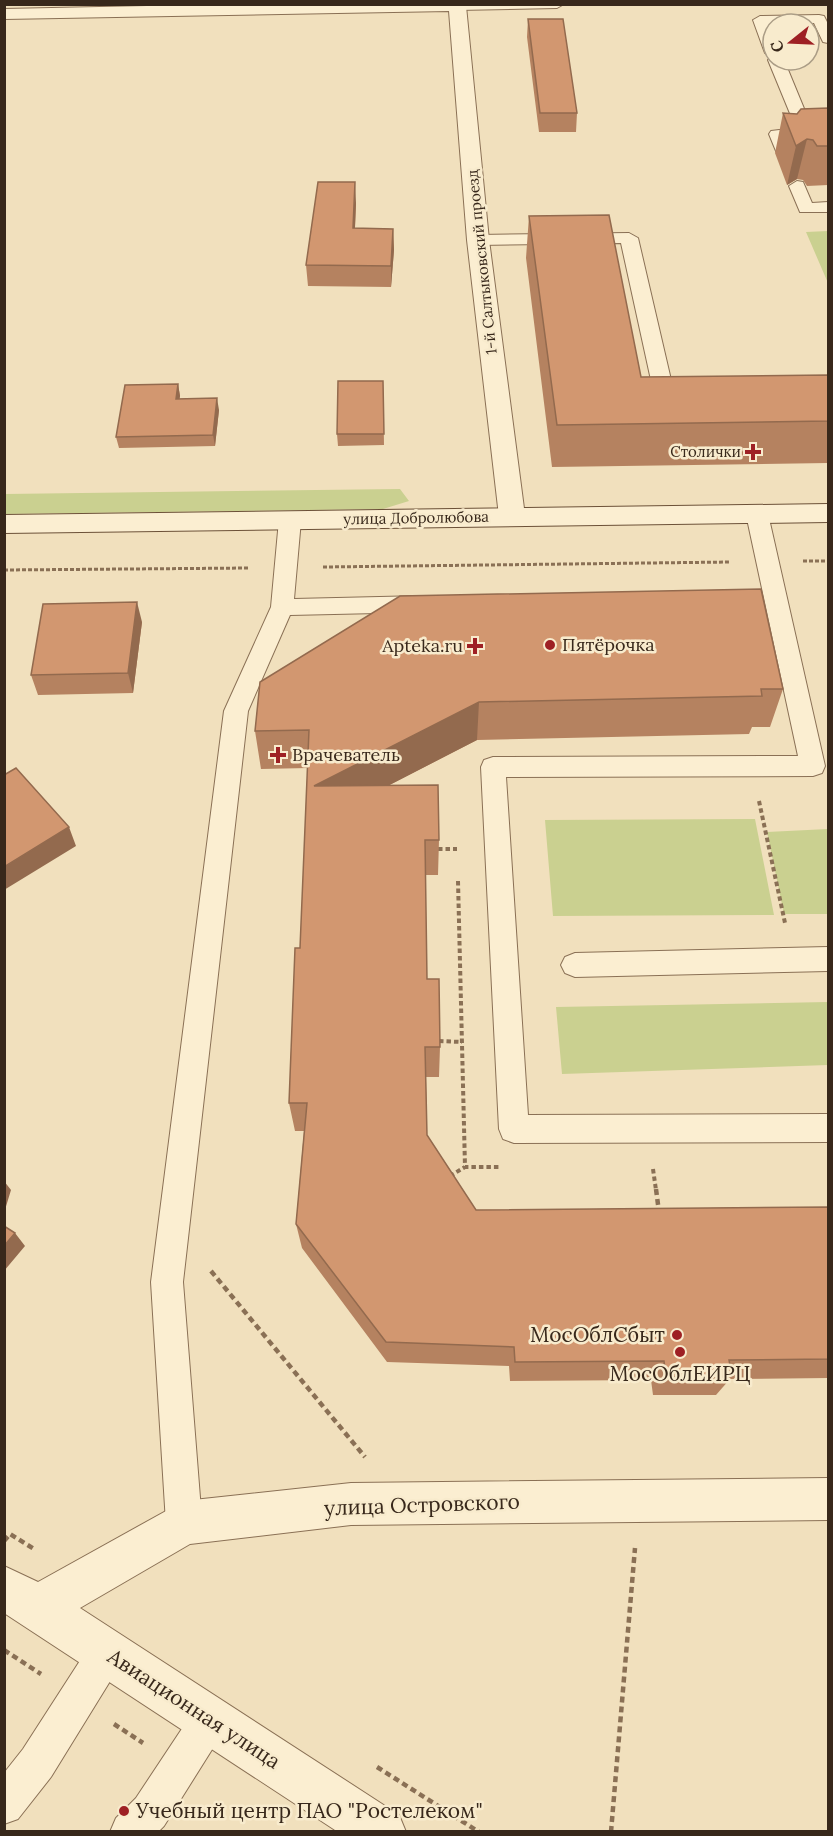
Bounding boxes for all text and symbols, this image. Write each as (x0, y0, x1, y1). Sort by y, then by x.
north arrow (761, 12, 821, 72)
text: С (766, 38, 788, 55)
street label: 1-й Салтыковский проезд (462, 169, 501, 355)
place label: Столички (670, 442, 741, 461)
marker: Столички (746, 445, 760, 459)
street label: улица Добролюбова (343, 507, 489, 528)
place label: Пятёрочка (562, 633, 654, 656)
place label: Apteka.ru (381, 634, 463, 657)
marker: Пятёрочка (543, 638, 557, 652)
marker: Apteka.ru (468, 639, 482, 653)
place label: Врачеватель (292, 743, 400, 766)
marker: Врачеватель (269, 746, 287, 764)
place label: МосОблСбыт (530, 1321, 665, 1348)
marker: МосОблСбыт (670, 1328, 684, 1342)
marker: МосОблЕИРЦ (673, 1345, 687, 1359)
place label: МосОблЕИРЦ (609, 1360, 751, 1387)
street label: улица Островского (324, 1488, 520, 1521)
street label: Авиационная улица (102, 1642, 286, 1775)
place label: Учебный центр ПАО "Ростелеком" (135, 1797, 483, 1824)
marker: Учебный центр ПАО "Ростелеком" (117, 1804, 131, 1818)

